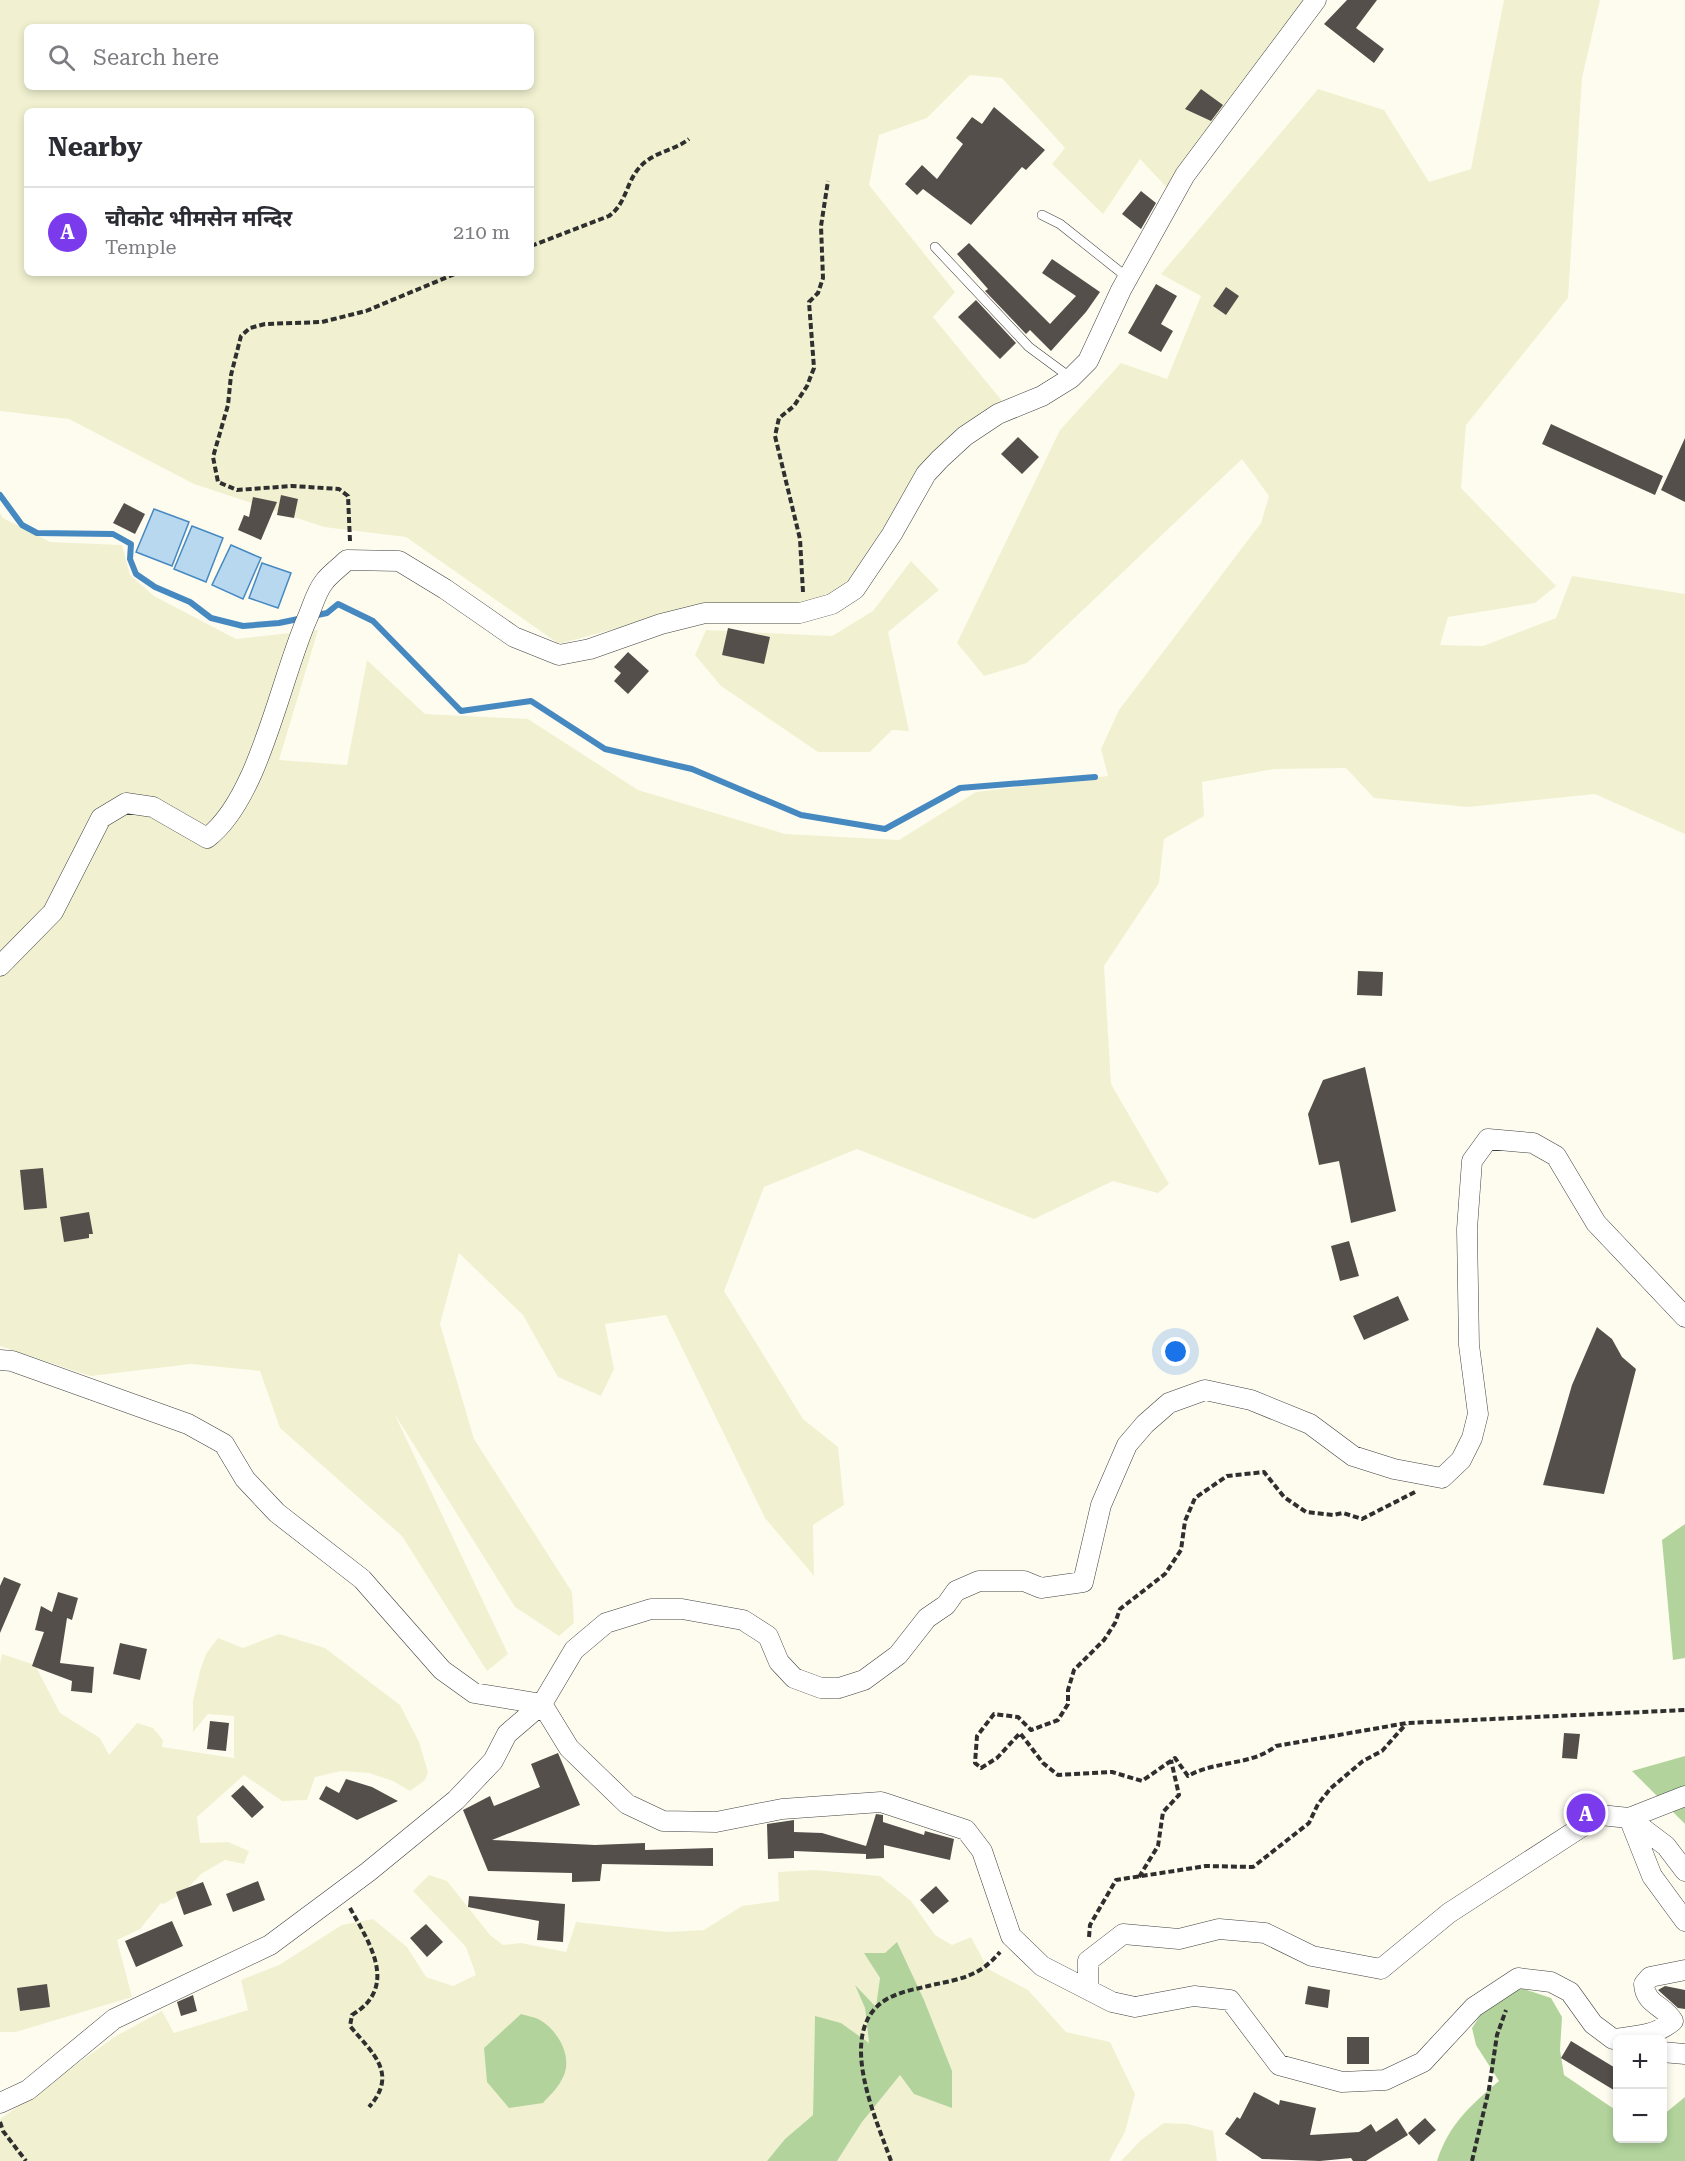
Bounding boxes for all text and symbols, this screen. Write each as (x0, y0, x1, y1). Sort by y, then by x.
search box (24, 24, 534, 90)
icon: search (45, 41, 78, 74)
text: Search here (93, 45, 219, 70)
text: Nearby (48, 132, 142, 162)
text: चौकोट भीमसेन मन्दिर (105, 206, 292, 231)
text: A (60, 220, 75, 244)
text: 210 m (453, 220, 510, 244)
text: Temple (105, 235, 177, 259)
your location (1161, 1337, 1190, 1366)
pin: A (1566, 1790, 1606, 1836)
map controls (1613, 2035, 1667, 2143)
button: + (1613, 2035, 1667, 2089)
button: − (1613, 2089, 1667, 2143)

